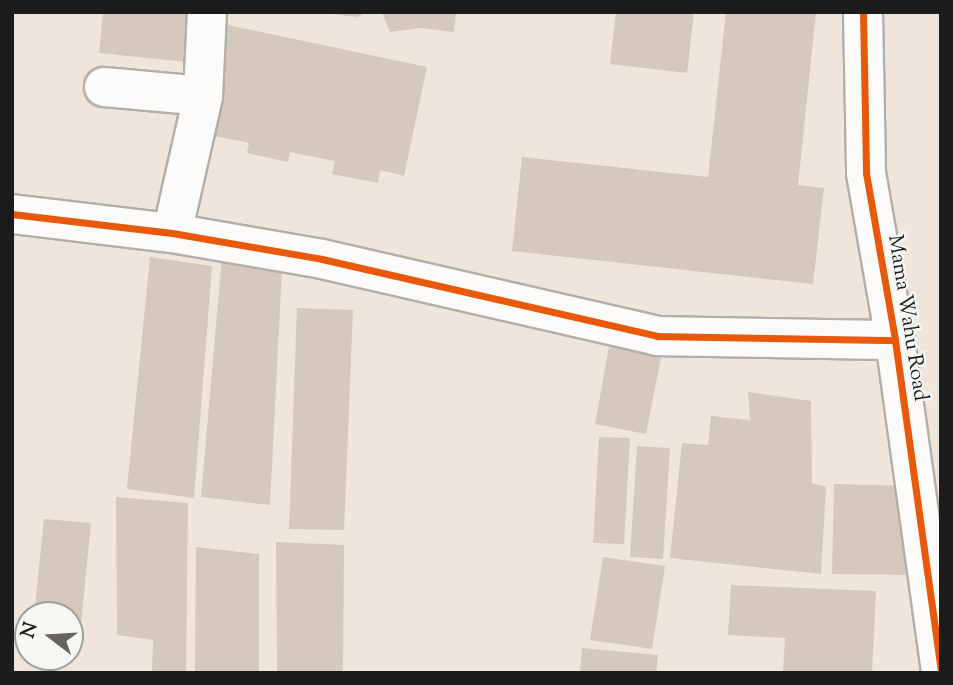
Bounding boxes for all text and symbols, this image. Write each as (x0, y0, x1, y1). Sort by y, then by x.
street label: Mama Wahu Road (881, 233, 933, 403)
north arrow (14, 601, 84, 671)
text: N (15, 619, 45, 642)

